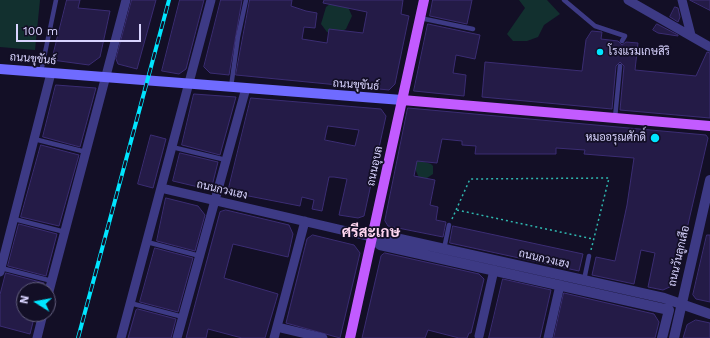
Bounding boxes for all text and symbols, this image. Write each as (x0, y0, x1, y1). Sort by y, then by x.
scale bar (18, 16, 143, 42)
text: 100 m (23, 24, 58, 38)
place label: โรงแรมเกษสิริ (608, 45, 670, 59)
marker: โรงแรมเกษสิริ (595, 47, 605, 57)
street label: ถนนขุขันธ์ (9, 50, 57, 68)
street label: ถนนขุขันธ์ (332, 77, 380, 93)
place label: หมออรุณศักดิ์ (585, 131, 646, 145)
marker: หมออรุณศักดิ์ (649, 132, 661, 144)
street label: ถนนอุบล (364, 145, 386, 187)
street label: ถนนกวงเฮง (195, 178, 249, 202)
district label: ศรีสะเกษ (342, 224, 400, 242)
street label: ถนนวันลูกเสือ (666, 224, 692, 288)
street label: ถนนกวงเฮง (517, 247, 571, 271)
north arrow (16, 282, 56, 322)
text: N (18, 295, 32, 305)

